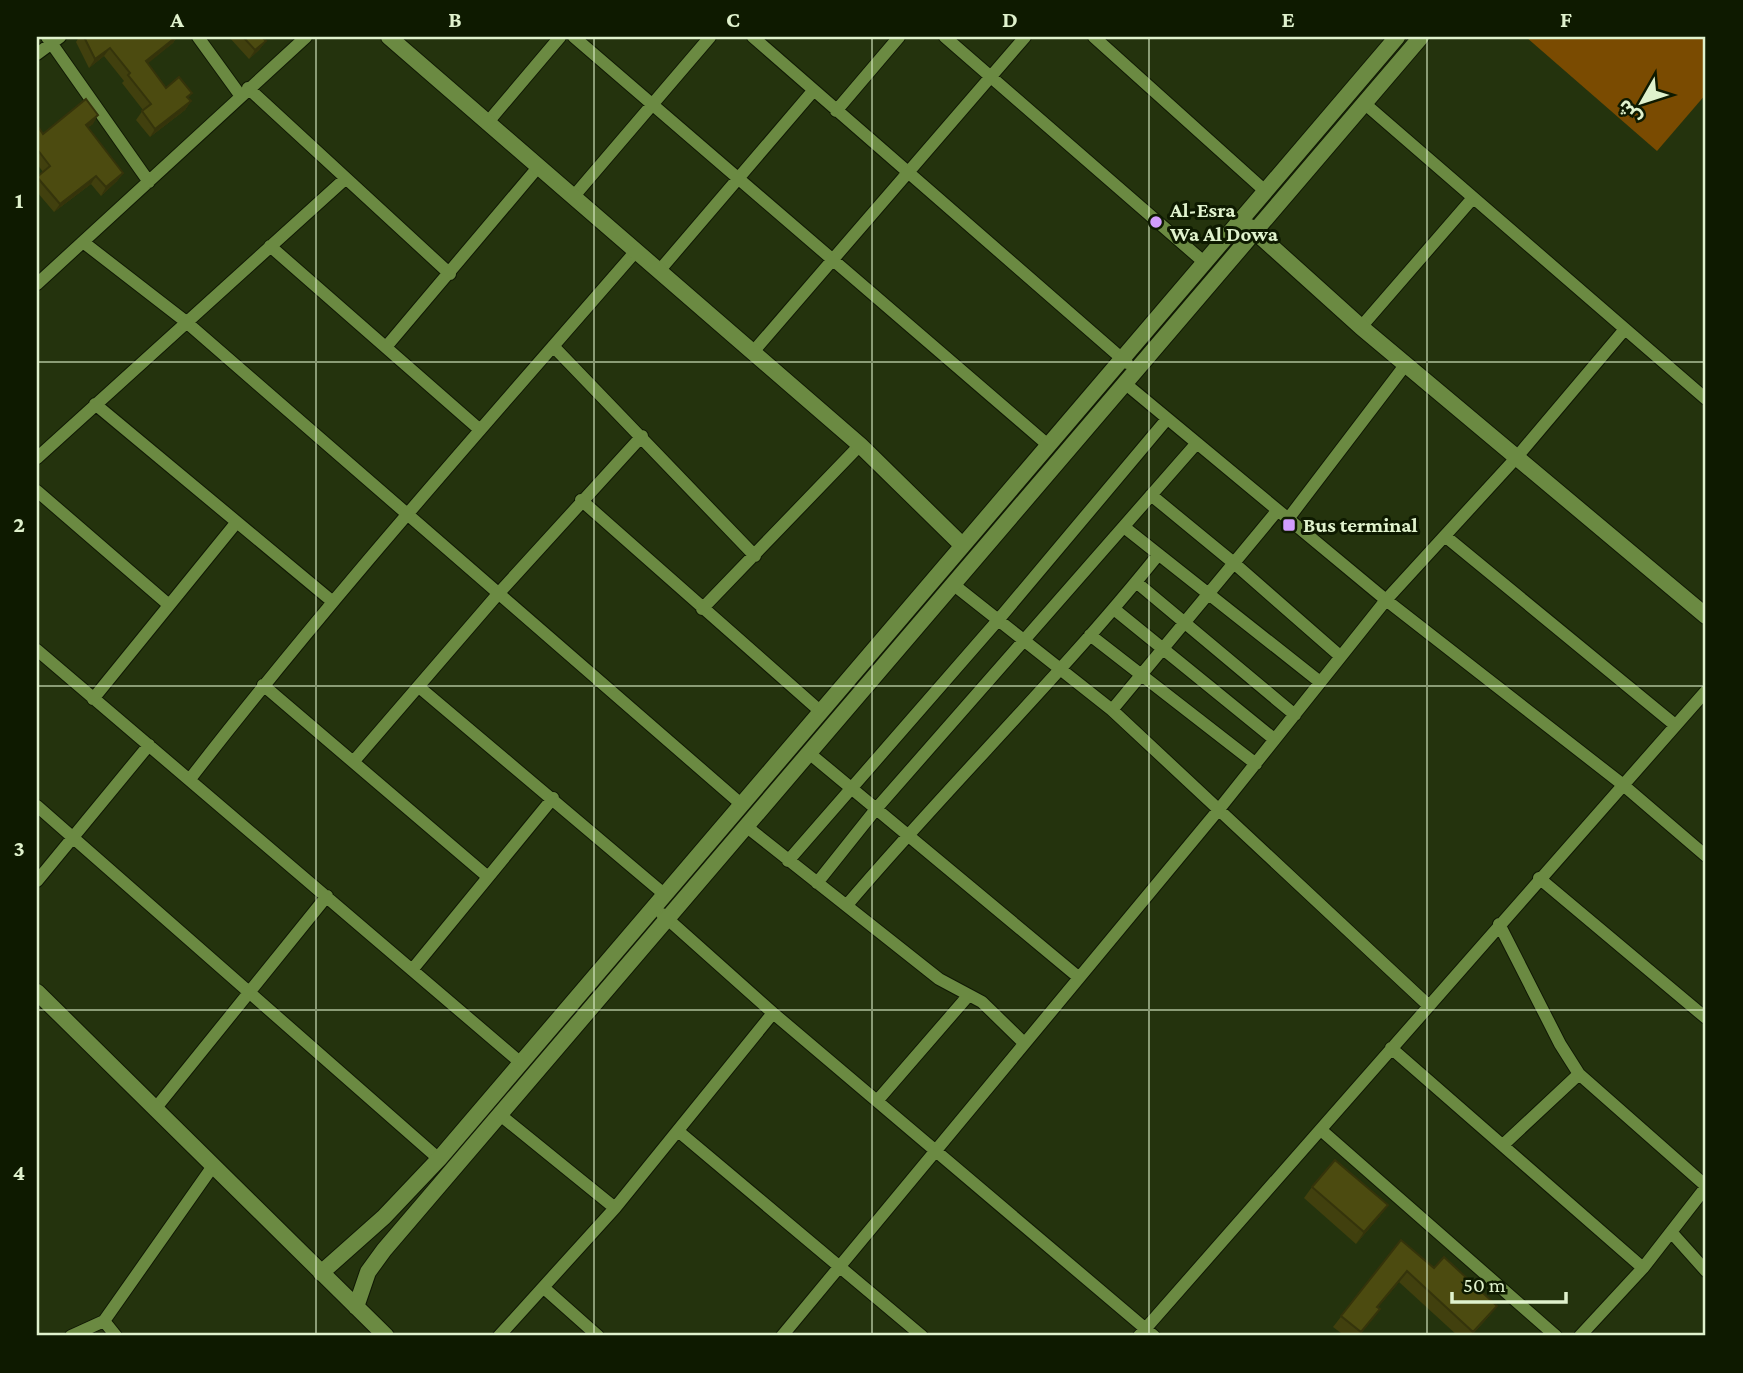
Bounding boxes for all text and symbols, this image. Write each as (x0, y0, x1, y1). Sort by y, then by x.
text: A (169, 6, 184, 32)
text: B (448, 6, 462, 32)
text: C (726, 6, 740, 32)
text: D (1002, 6, 1018, 32)
text: E (1281, 6, 1295, 32)
text: F (1560, 6, 1572, 32)
north arrow (1606, 66, 1676, 136)
text: ش (1613, 96, 1646, 129)
text: 1 (15, 187, 24, 213)
place label: Al-Esra Wa Al Dowa (1169, 198, 1279, 246)
marker: Al-Esra Wa Al Dowa (1148, 214, 1164, 230)
text: 2 (13, 511, 25, 537)
place label: Bus terminal (1303, 513, 1418, 537)
marker: Bus terminal (1281, 517, 1297, 533)
text: 3 (13, 835, 25, 861)
text: 4 (13, 1159, 25, 1185)
scale bar (1452, 1261, 1566, 1305)
text: 50 m (1463, 1273, 1506, 1297)

